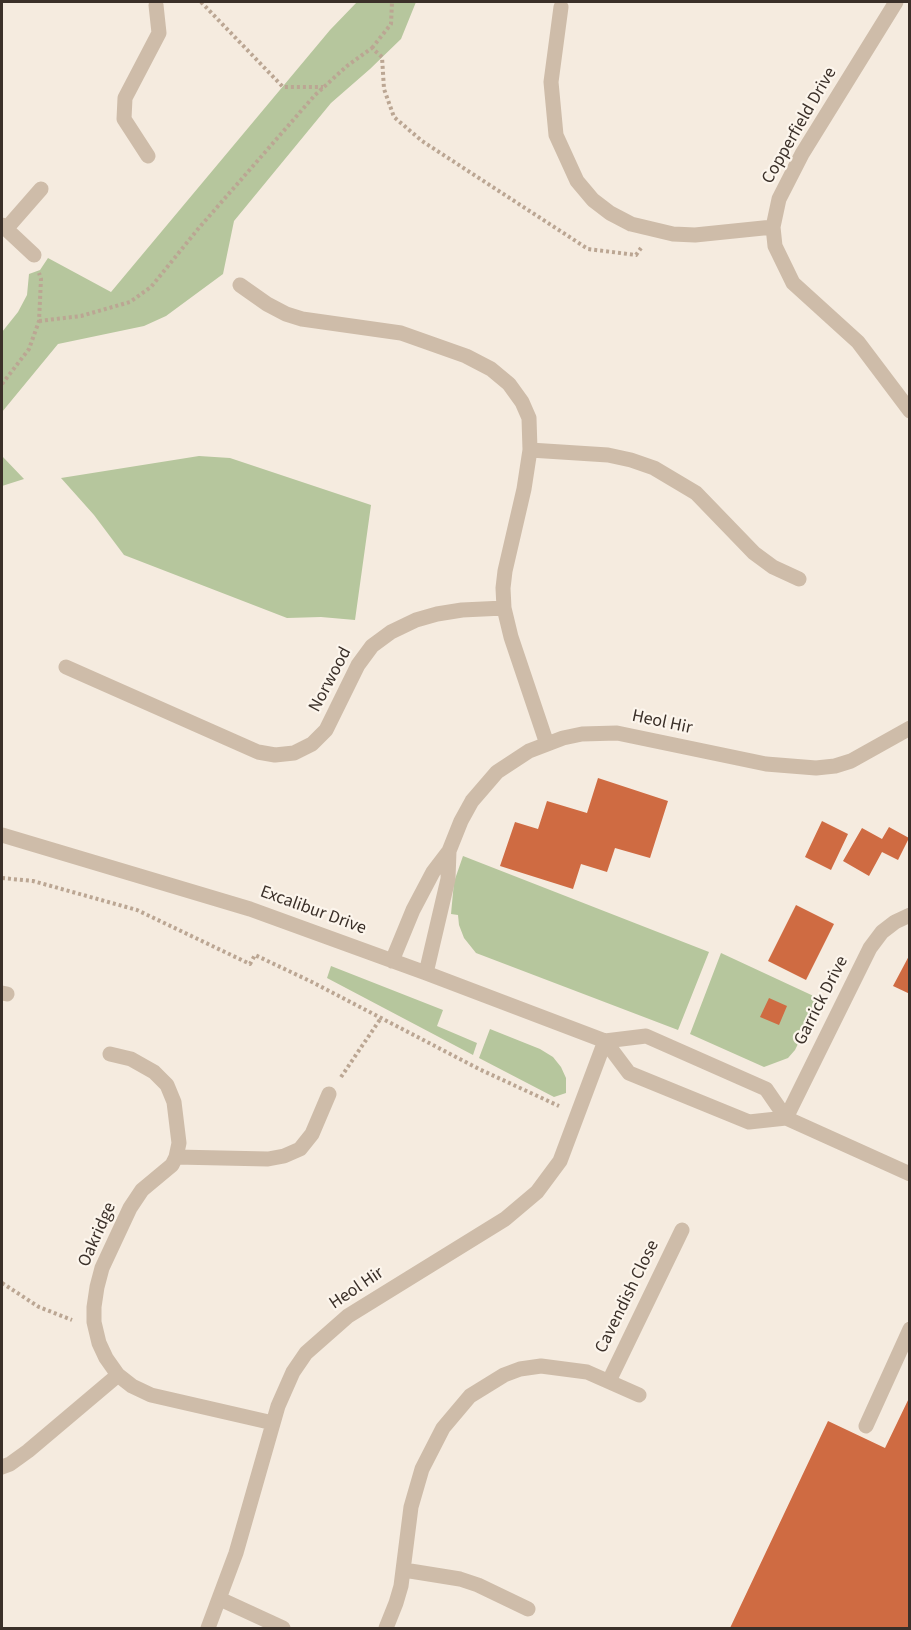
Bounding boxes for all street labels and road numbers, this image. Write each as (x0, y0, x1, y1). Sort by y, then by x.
street label: Copperfield Drive (758, 64, 842, 188)
street label: Norwood (305, 644, 357, 716)
street label: Heol Hir (630, 706, 694, 740)
street label: Excalibur Drive (257, 882, 369, 940)
street label: Garrick Drive (790, 953, 854, 1049)
street label: Oakridge (74, 1199, 122, 1271)
street label: Cavendish Close (591, 1237, 665, 1357)
street label: Heol Hir (326, 1263, 388, 1315)

